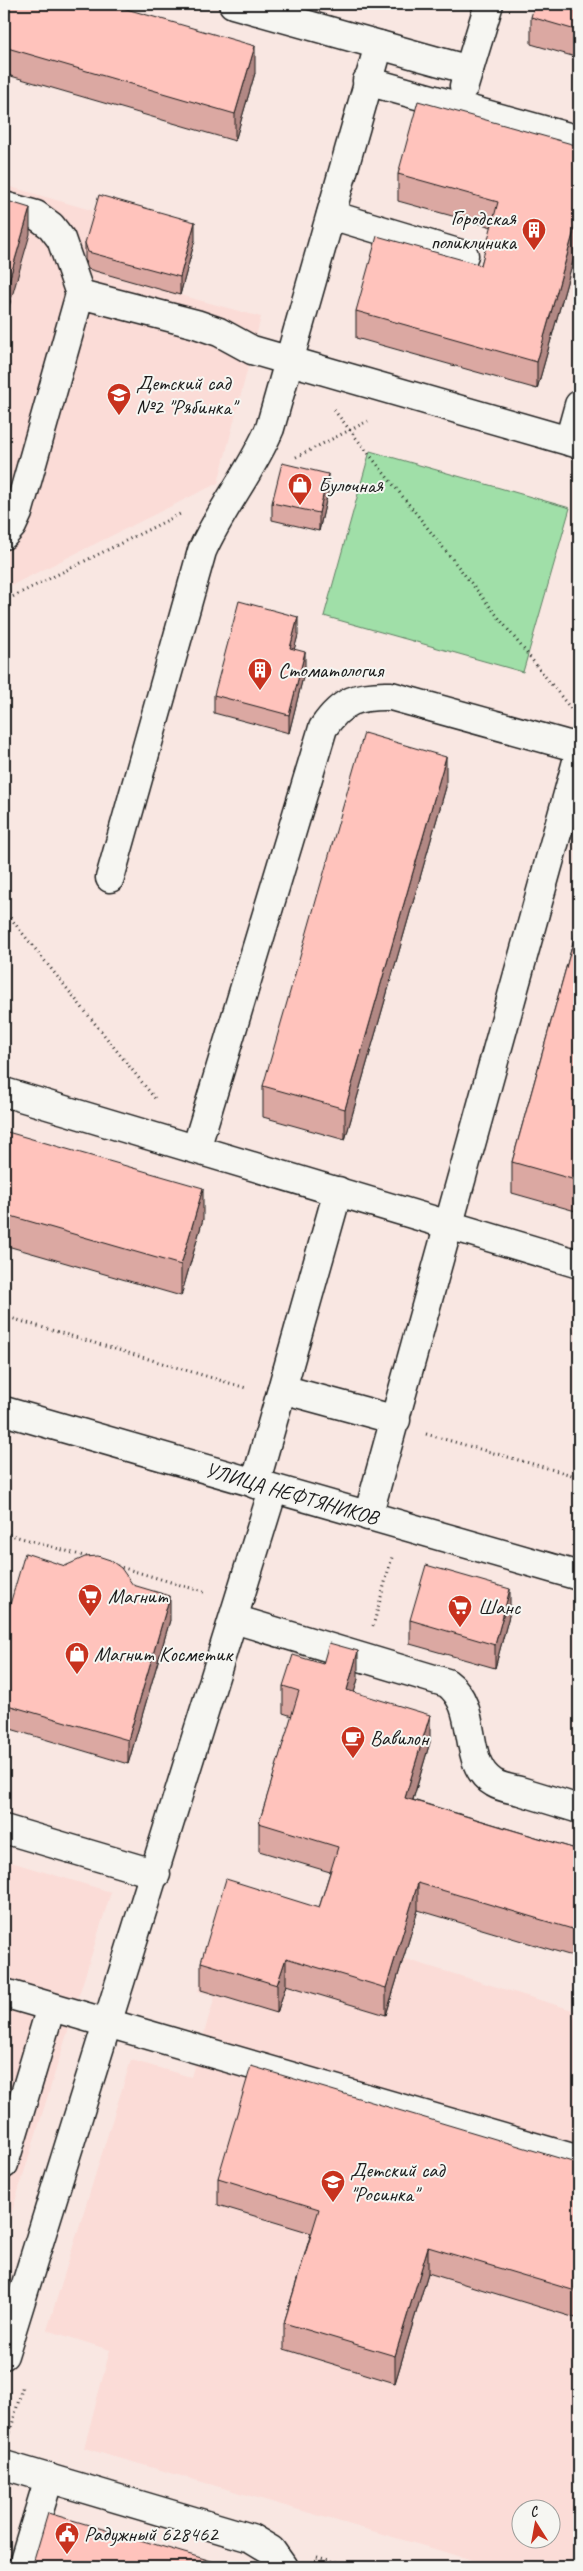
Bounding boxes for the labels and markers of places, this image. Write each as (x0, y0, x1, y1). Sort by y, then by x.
place label: Городская поликлиника (430, 205, 518, 255)
building icon: Городская поликлиника (521, 217, 547, 251)
place label: Детский сад №2 "Рябинка" (136, 370, 240, 420)
school or university icon: Детский сад №2 "Рябинка" (106, 382, 132, 416)
shop icon: Булочная (287, 472, 313, 506)
place label: Булочная (318, 472, 384, 498)
building icon: Стоматология (247, 657, 273, 691)
place label: Стоматология (278, 657, 385, 683)
supermarket icon: Магнит (77, 1583, 103, 1617)
place label: Магнит (108, 1583, 169, 1609)
supermarket icon: Шанс (447, 1594, 473, 1628)
place label: Шанс (478, 1594, 522, 1620)
shop icon: Магнит Косметик (64, 1641, 90, 1675)
place label: Магнит Косметик (94, 1641, 234, 1667)
cafe icon: Вавилон (340, 1725, 366, 1759)
place label: Вавилон (370, 1725, 430, 1751)
place label: Детский сад "Росинка" (350, 2157, 447, 2207)
school or university icon: Детский сад "Росинка" (320, 2169, 346, 2203)
public building icon: Радужный 628462 (54, 2521, 80, 2555)
place label: Радужный 628462 (84, 2521, 219, 2547)

